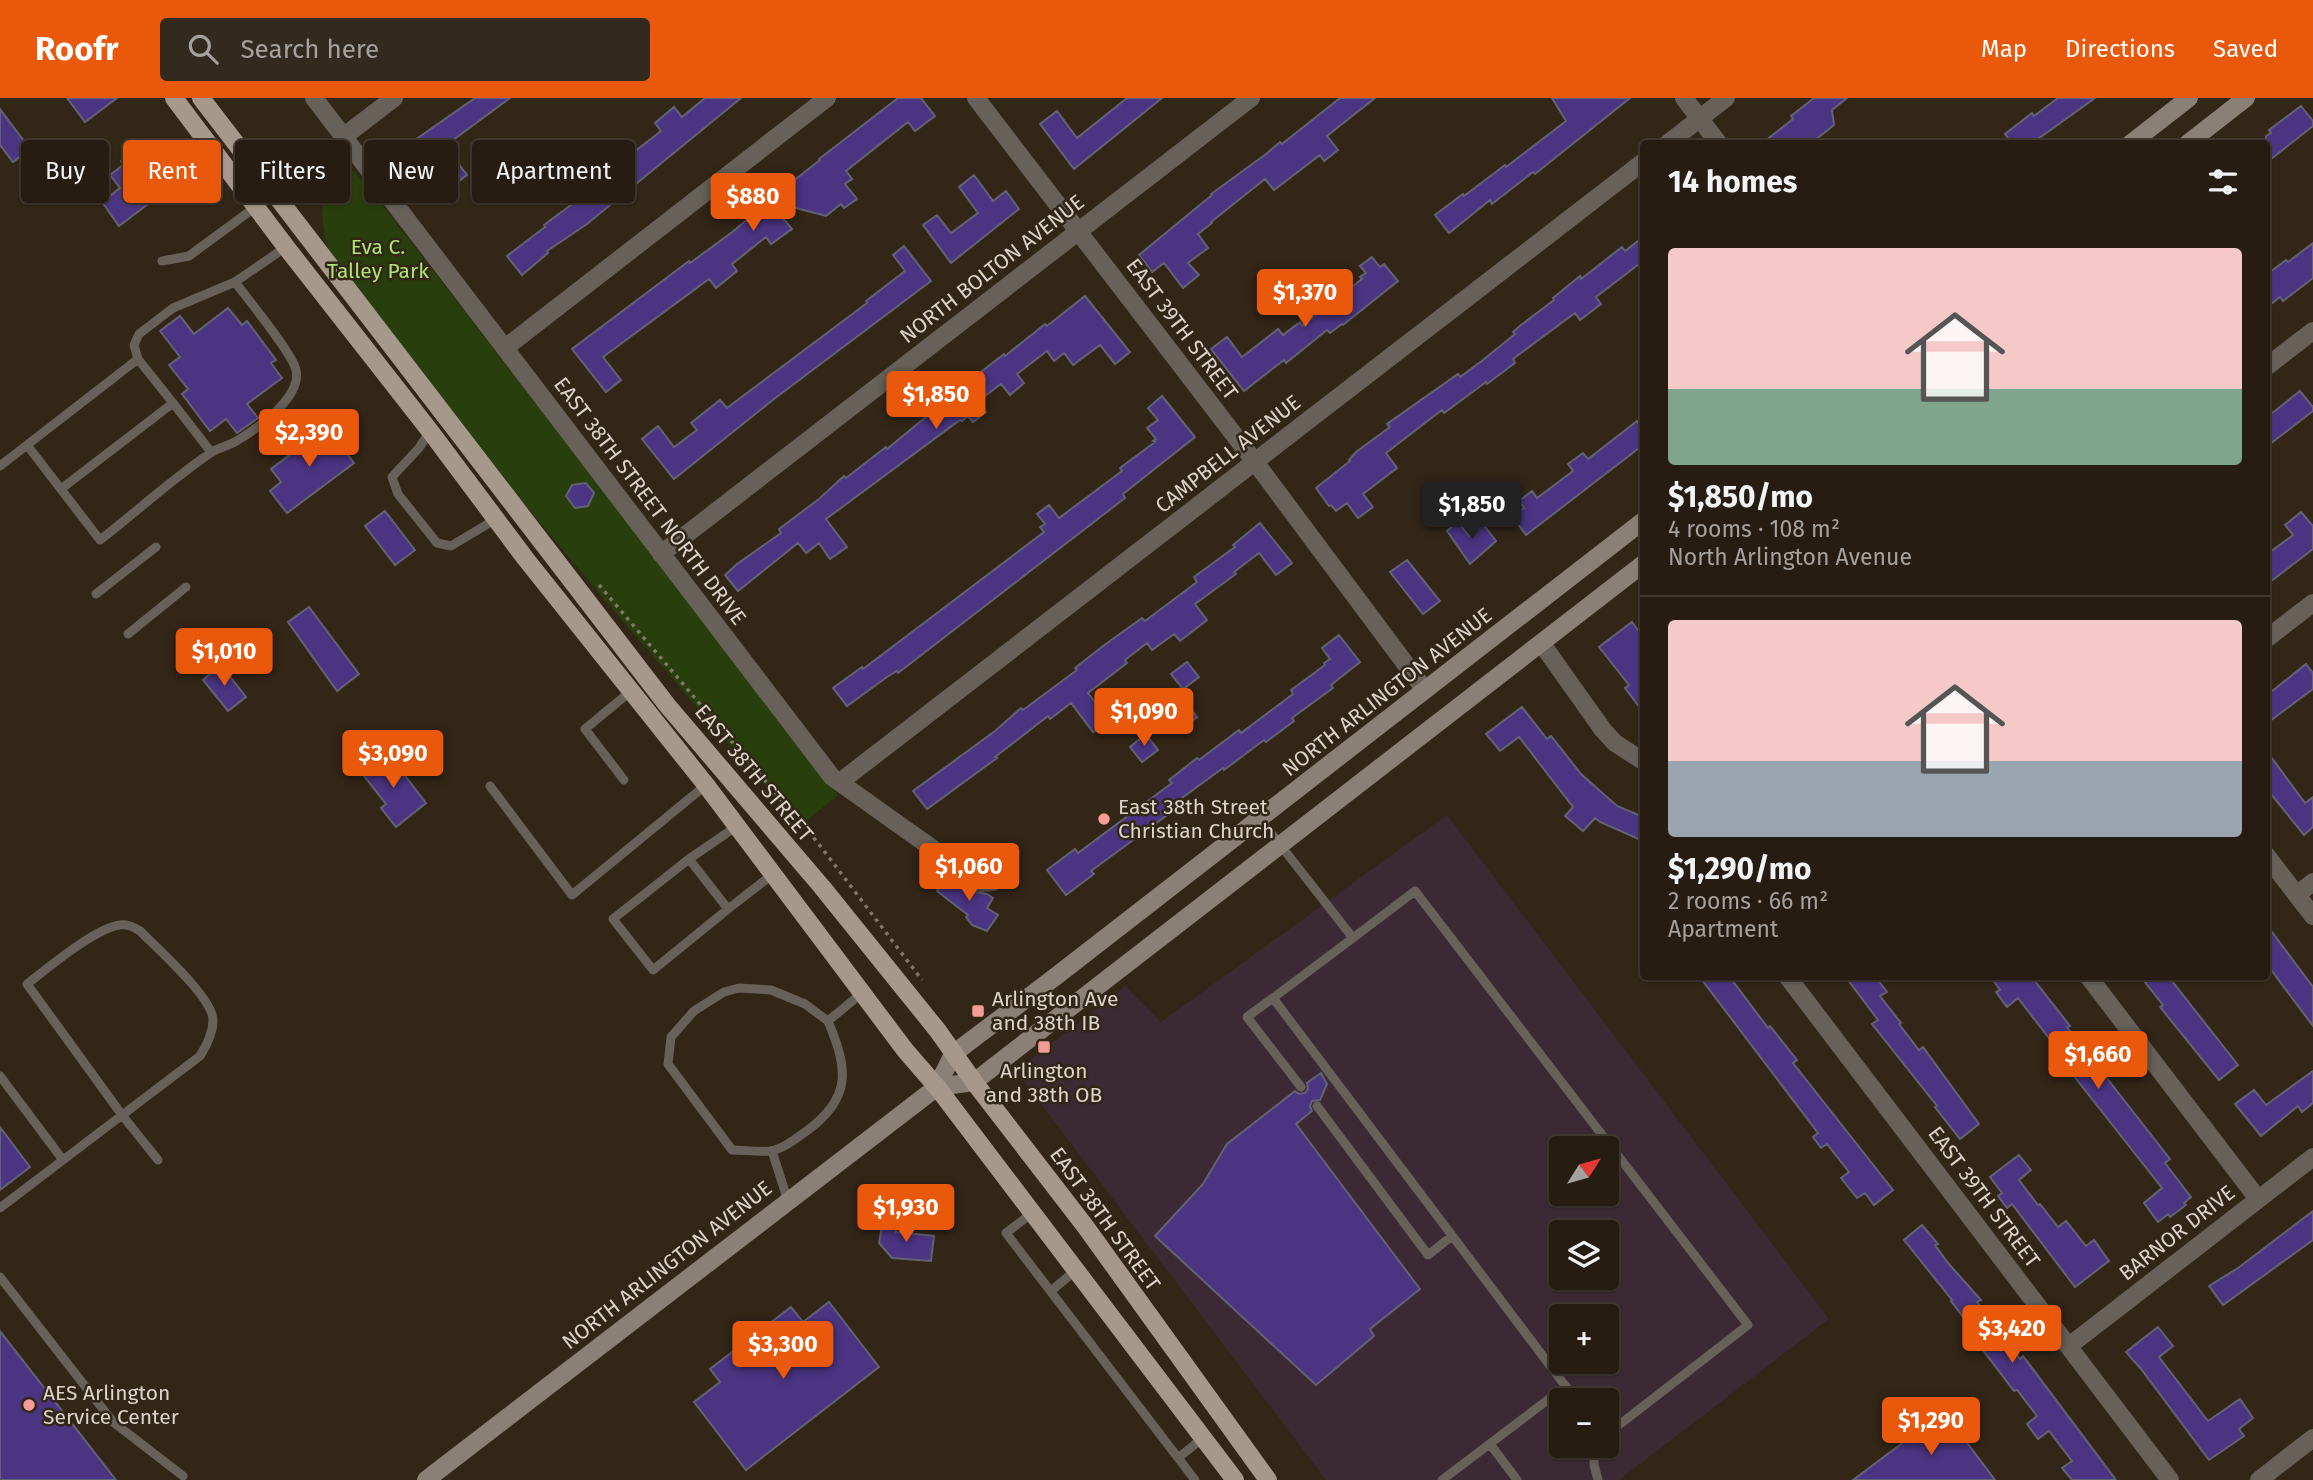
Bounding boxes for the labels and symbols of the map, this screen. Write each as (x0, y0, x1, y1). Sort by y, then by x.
pin: $880 (712, 174, 794, 233)
street label: NORTH BOLTON AVENUE (895, 189, 1089, 349)
park label: Eva C. Talley Park (327, 234, 429, 284)
street label: EAST 39TH STREET (1120, 253, 1244, 405)
pin: $1,370 (1248, 270, 1362, 329)
street label: EAST 38TH STREET NORTH DRIVE (548, 372, 752, 630)
pin: $1,850 (879, 372, 993, 431)
street label: CAMPBELL AVENUE (1150, 389, 1306, 519)
pin: $2,390 (252, 410, 366, 469)
pin: $1,850 (1415, 482, 1529, 541)
street label: NORTH ARLINGTON AVENUE (1277, 602, 1497, 782)
pin: $1,010 (167, 628, 281, 688)
pin: $1,090 (1087, 688, 1201, 748)
street label: EAST 38TH STREET (689, 699, 819, 847)
pin: $3,090 (336, 730, 450, 790)
place label: East 38th Street Christian Church (1118, 794, 1274, 844)
marker: East 38th Street Christian Church (1096, 811, 1112, 827)
pin: $1,060 (912, 844, 1026, 903)
place label: Arlington Ave and 38th IB (992, 986, 1119, 1036)
marker: Arlington Ave and 38th IB (970, 1003, 986, 1019)
pin: $1,660 (2041, 1032, 2155, 1091)
marker: Arlington and 38th OB (1036, 1039, 1052, 1055)
place label: Arlington and 38th OB (986, 1058, 1102, 1108)
street label: EAST 39TH STREET (1922, 1121, 2046, 1273)
north arrow (1549, 1136, 1619, 1206)
street label: EAST 38TH STREET (1044, 1142, 1166, 1296)
street label: NORTH ARLINGTON AVENUE (557, 1175, 777, 1355)
street label: BARNOR DRIVE (2114, 1180, 2240, 1286)
pin: $1,930 (849, 1184, 963, 1244)
pin: $3,420 (1955, 1306, 2069, 1365)
pin: $3,300 (726, 1322, 840, 1381)
place label: AES Arlington Service Center (43, 1380, 179, 1430)
marker: AES Arlington Service Center (21, 1397, 37, 1413)
pin: $1,290 (1874, 1398, 1988, 1457)

